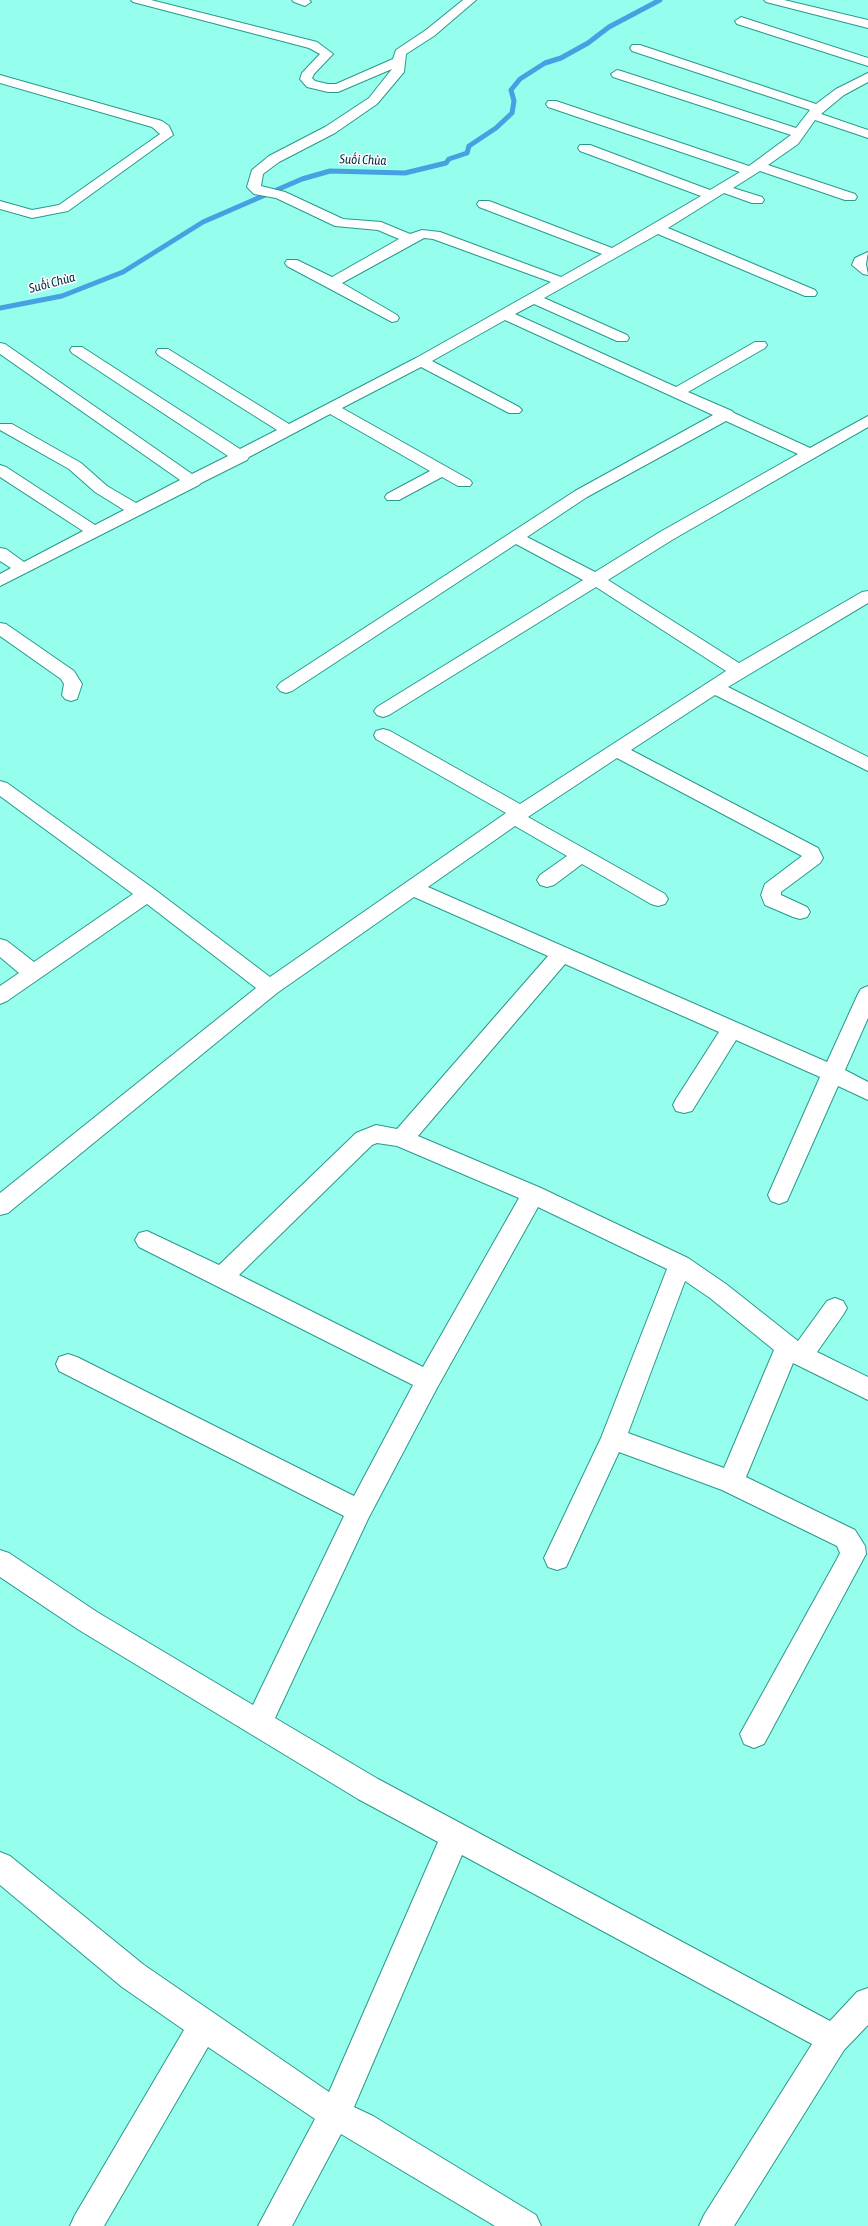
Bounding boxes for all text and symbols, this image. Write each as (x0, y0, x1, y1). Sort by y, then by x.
water label: Suối Chùa (339, 151, 387, 169)
water label: Suối Chùa (27, 269, 77, 297)

